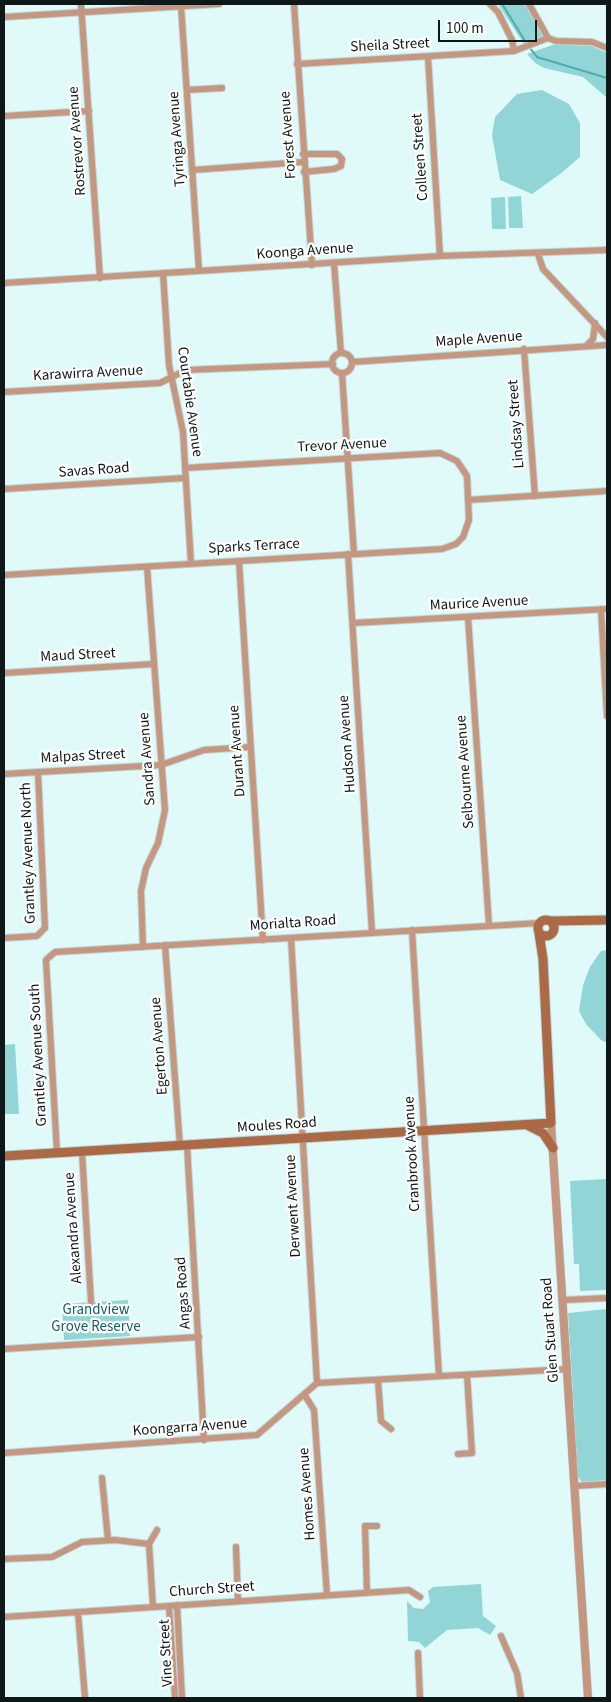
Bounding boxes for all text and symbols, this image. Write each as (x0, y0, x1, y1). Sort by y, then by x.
scale bar (441, 10, 540, 42)
text: 100 m (446, 18, 484, 39)
street label: Sheila Street (350, 35, 430, 57)
street label: Rostrevor Avenue (65, 86, 91, 196)
street label: Forest Avenue (277, 90, 301, 180)
street label: Tyringa Avenue (166, 91, 190, 187)
street label: Colleen Street (409, 112, 433, 202)
street label: Koonga Avenue (256, 240, 354, 264)
street label: Maple Avenue (435, 328, 523, 352)
street label: Courtabie Avenue (172, 346, 206, 458)
street label: Karawirra Avenue (33, 362, 143, 386)
street label: Lindsay Street (505, 379, 529, 469)
street label: Trevor Avenue (297, 435, 387, 457)
street label: Savas Road (58, 460, 130, 482)
street label: Sparks Terrace (208, 536, 300, 558)
street label: Maurice Avenue (429, 592, 529, 616)
street label: Maud Street (40, 645, 116, 667)
street label: Hudson Avenue (336, 694, 360, 794)
street label: Durant Avenue (226, 704, 250, 798)
street label: Sandra Avenue (136, 712, 160, 806)
street label: Selbourne Avenue (453, 715, 479, 829)
street label: Malpas Street (40, 746, 126, 768)
street label: Grantley Avenue North (18, 782, 40, 924)
street label: Morialta Road (249, 912, 337, 936)
street label: Grantley Avenue South (26, 983, 52, 1127)
street label: Egerton Avenue (148, 996, 172, 1096)
street label: Cranbrook Avenue (401, 1096, 425, 1212)
street label: Moules Road (237, 1114, 317, 1138)
street label: Derwent Avenue (282, 1154, 306, 1258)
street label: Alexandra Avenue (61, 1172, 87, 1284)
street label: Angas Road (172, 1256, 196, 1330)
street label: Glen Stuart Road (538, 1277, 564, 1383)
park label: Grandview Grove Reserve (51, 1302, 141, 1337)
street label: Koongarra Avenue (132, 1415, 248, 1441)
street label: Homes Avenue (296, 1447, 320, 1541)
street label: Church Street (169, 1578, 255, 1602)
street label: Vine Street (156, 1619, 178, 1687)

